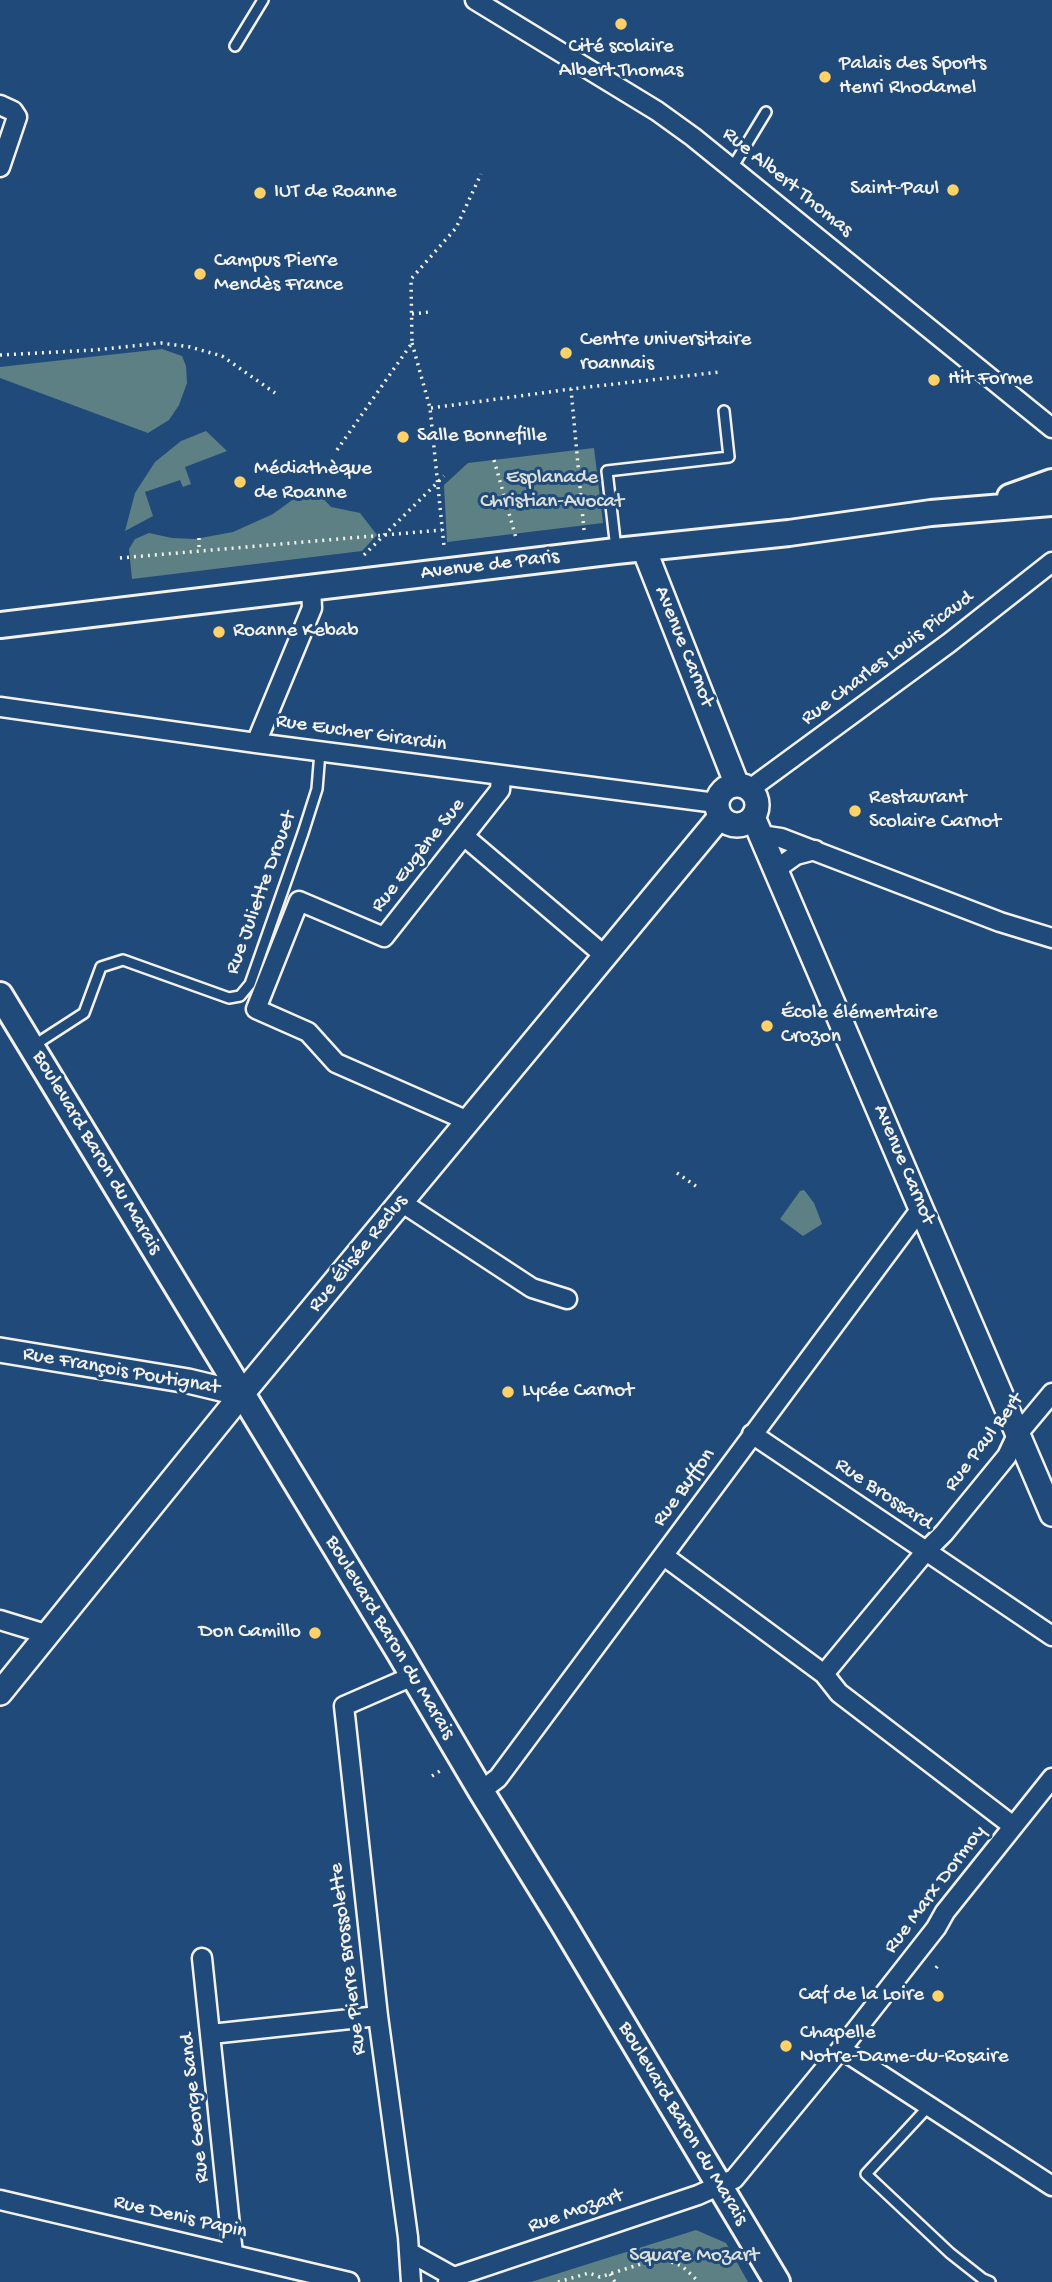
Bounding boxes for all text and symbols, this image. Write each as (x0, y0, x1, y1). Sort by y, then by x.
marker: Cité scolaire Albert Thomas (613, 16, 629, 32)
place label: Cité scolaire Albert Thomas (559, 35, 683, 85)
place label: Palais des Sports Henri Rhodamel (839, 52, 986, 102)
marker: Palais des Sports Henri Rhodamel (817, 69, 833, 85)
street label: Rue Albert Thomas (716, 123, 858, 243)
place label: Saint-Paul (850, 177, 939, 203)
place label: IUT de Roanne (274, 180, 397, 206)
marker: Saint-Paul (945, 182, 961, 198)
marker: IUT de Roanne (252, 185, 268, 201)
place label: Campus Pierre Mendès France (214, 249, 343, 299)
marker: Campus Pierre Mendès France (192, 266, 208, 282)
place label: Centre universitaire roannais (580, 328, 751, 378)
marker: Centre universitaire roannais (558, 345, 574, 361)
place label: Hit Forme (948, 367, 1033, 393)
marker: Hit Forme (926, 372, 942, 388)
place label: Salle Bonnefille (417, 424, 547, 450)
marker: Salle Bonnefille (395, 429, 411, 445)
place label: Médiathèque de Roanne (254, 457, 372, 507)
park label: Esplanade Christian-Avocat (480, 466, 624, 516)
marker: Médiathèque de Roanne (232, 474, 248, 490)
street label: Avenue de Paris (419, 545, 561, 587)
street label: Avenue Carnot (647, 583, 719, 711)
street label: Rue Charles Louis Picaud (797, 586, 979, 732)
place label: Roanne Kebab (233, 619, 359, 645)
marker: Roanne Kebab (211, 624, 227, 640)
street label: Rue Eucher Girardin (274, 710, 448, 758)
place label: Restaurant Scolaire Carnot (869, 786, 1001, 836)
street label: Rue Eugène Sue (366, 794, 472, 918)
marker: Restaurant Scolaire Carnot (847, 803, 863, 819)
street label: Rue Juliette Drouet (221, 808, 303, 978)
place label: École élémentaire Crozon (781, 1001, 938, 1051)
marker: École élémentaire Crozon (759, 1018, 775, 1034)
street label: Boulevard Baron du Marais (25, 1047, 167, 1259)
street label: Avenue Carnot (866, 1101, 940, 1229)
street label: Rue Élisée Reclus (304, 1190, 414, 1318)
street label: Rue François Poutignat (21, 1342, 221, 1402)
place label: Lycée Carnot (522, 1379, 634, 1405)
marker: Lycée Carnot (500, 1384, 516, 1400)
street label: Rue Paul Bert (940, 1389, 1030, 1497)
street label: Rue Buffon (648, 1444, 722, 1532)
street label: Rue Brossard (829, 1453, 937, 1537)
street label: Boulevard Baron du Marais (318, 1532, 460, 1744)
place label: Don Camillo (199, 1620, 301, 1646)
marker: Don Camillo (307, 1625, 323, 1641)
street label: Rue Marx Dormoy (879, 1821, 993, 1959)
street label: Rue Pierre Brossolette (325, 1862, 373, 2056)
place label: Caf de la Loire (799, 1983, 924, 2009)
marker: Caf de la Loire (930, 1988, 946, 2004)
street label: Boulevard Baron du Marais (611, 2018, 753, 2230)
place label: Chapelle Notre-Dame-du-Rosaire (800, 2021, 1009, 2071)
street label: Rue George Sand (176, 2032, 216, 2184)
marker: Chapelle Notre-Dame-du-Rosaire (778, 2038, 794, 2054)
street label: Rue Mozart (525, 2184, 627, 2240)
street label: Rue Denis Papin (111, 2190, 249, 2246)
park label: Square Mozart (629, 2244, 759, 2270)

